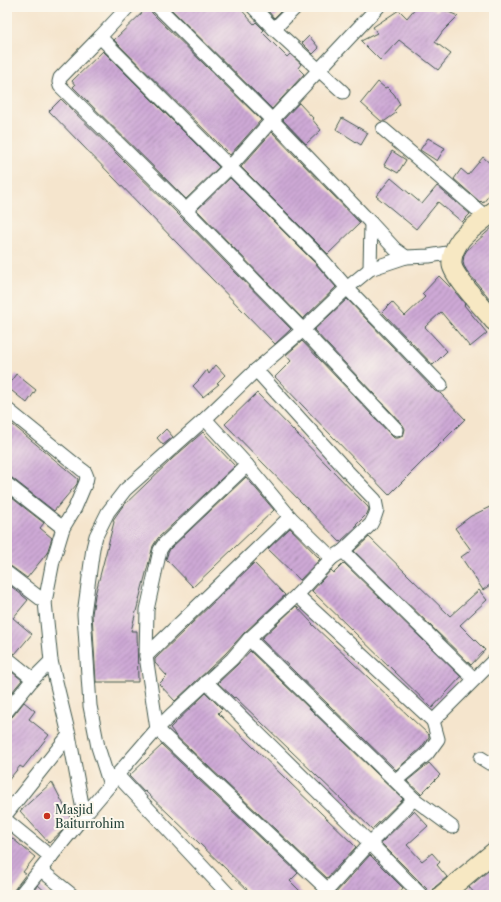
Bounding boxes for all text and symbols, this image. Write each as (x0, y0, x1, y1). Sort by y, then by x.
place label: Masjid Baiturrohim (55, 802, 125, 831)
marker: Masjid Baiturrohim (42, 811, 52, 821)

